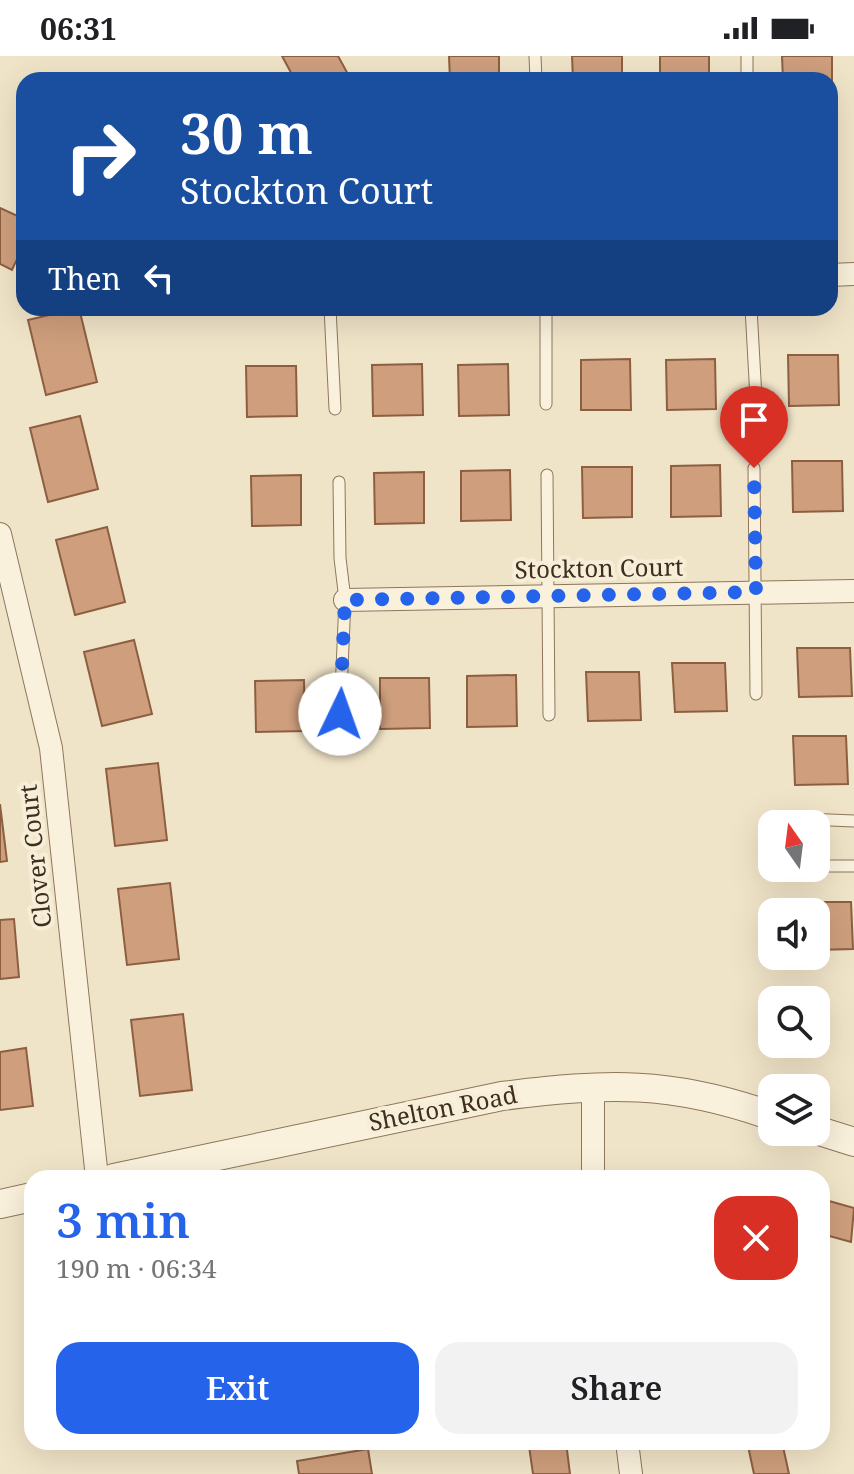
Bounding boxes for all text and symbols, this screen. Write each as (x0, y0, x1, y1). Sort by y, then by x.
text: 06:31 (40, 8, 117, 49)
text: 30 m (180, 94, 313, 170)
icon: right (48, 104, 152, 208)
text: Stockton Court (180, 166, 433, 215)
icon: left (137, 256, 181, 300)
text: Then (48, 258, 121, 299)
pin (720, 386, 788, 468)
icon: arrive (732, 398, 776, 442)
street label: Stockton Court (514, 550, 684, 585)
position arrow (298, 672, 382, 756)
street label: Clover Court (11, 783, 58, 929)
north arrow (758, 810, 830, 882)
map controls (758, 810, 830, 1146)
button: sound (758, 898, 830, 970)
button: search (758, 986, 830, 1058)
button: layers (758, 1074, 830, 1146)
street label: Shelton Road (366, 1077, 520, 1138)
text: 3 min (56, 1187, 190, 1252)
button: close (714, 1196, 798, 1280)
text: 190 m · 06:34 (56, 1250, 217, 1286)
button: Exit (56, 1342, 419, 1434)
button: Share (435, 1342, 798, 1434)

